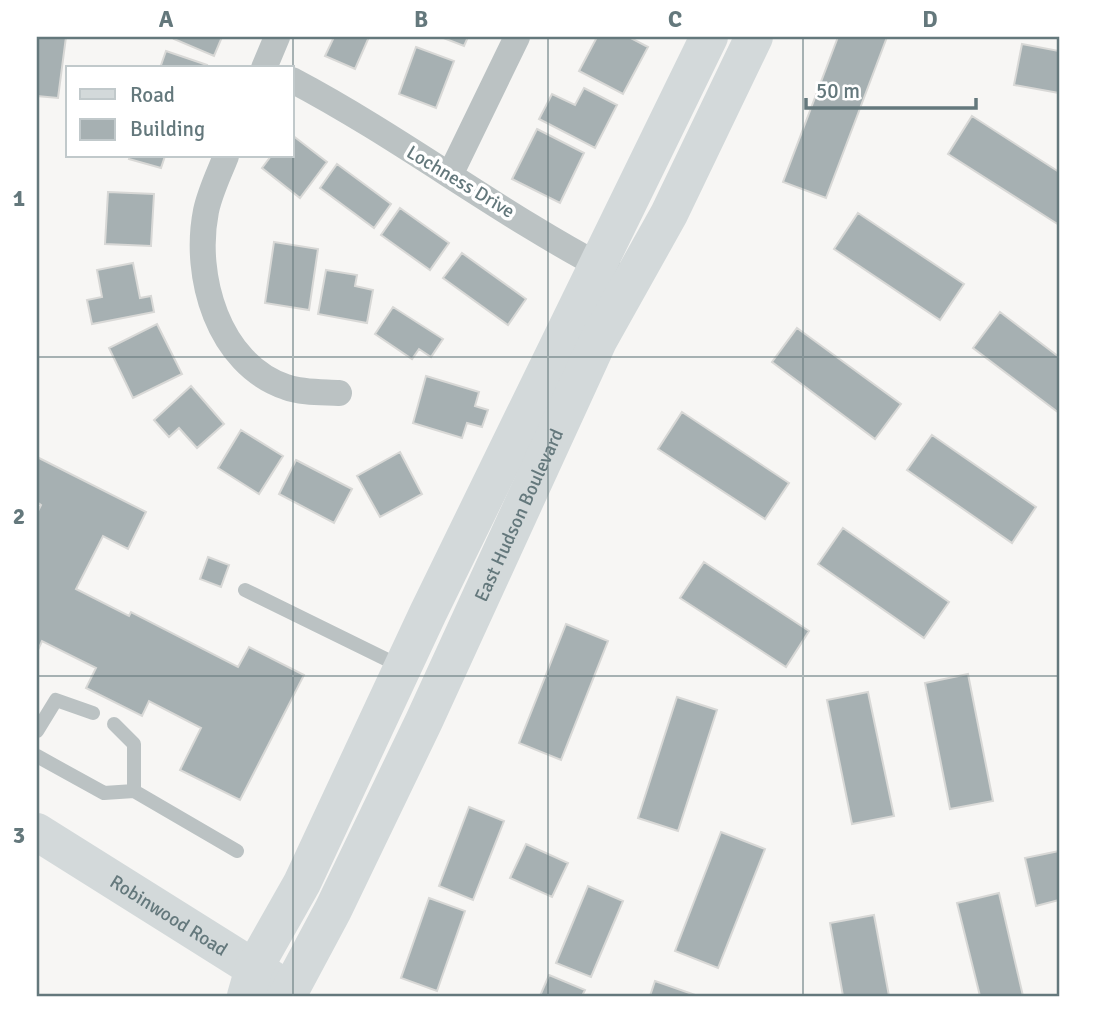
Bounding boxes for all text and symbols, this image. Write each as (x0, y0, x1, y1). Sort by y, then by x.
text: A (159, 5, 174, 34)
text: B (414, 5, 428, 34)
text: C (668, 5, 682, 34)
text: D (922, 5, 938, 34)
legend (66, 66, 294, 158)
scale bar (806, 66, 975, 110)
text: 50 m (816, 78, 860, 104)
text: Road (130, 82, 175, 108)
text: Building (130, 116, 205, 142)
street label: Lochness Drive (402, 140, 519, 224)
text: 1 (13, 184, 25, 213)
street label: East Hudson Boulevard (469, 425, 569, 605)
text: 2 (13, 502, 25, 531)
text: 3 (13, 821, 25, 850)
street label: Robinwood Road (105, 870, 232, 962)

